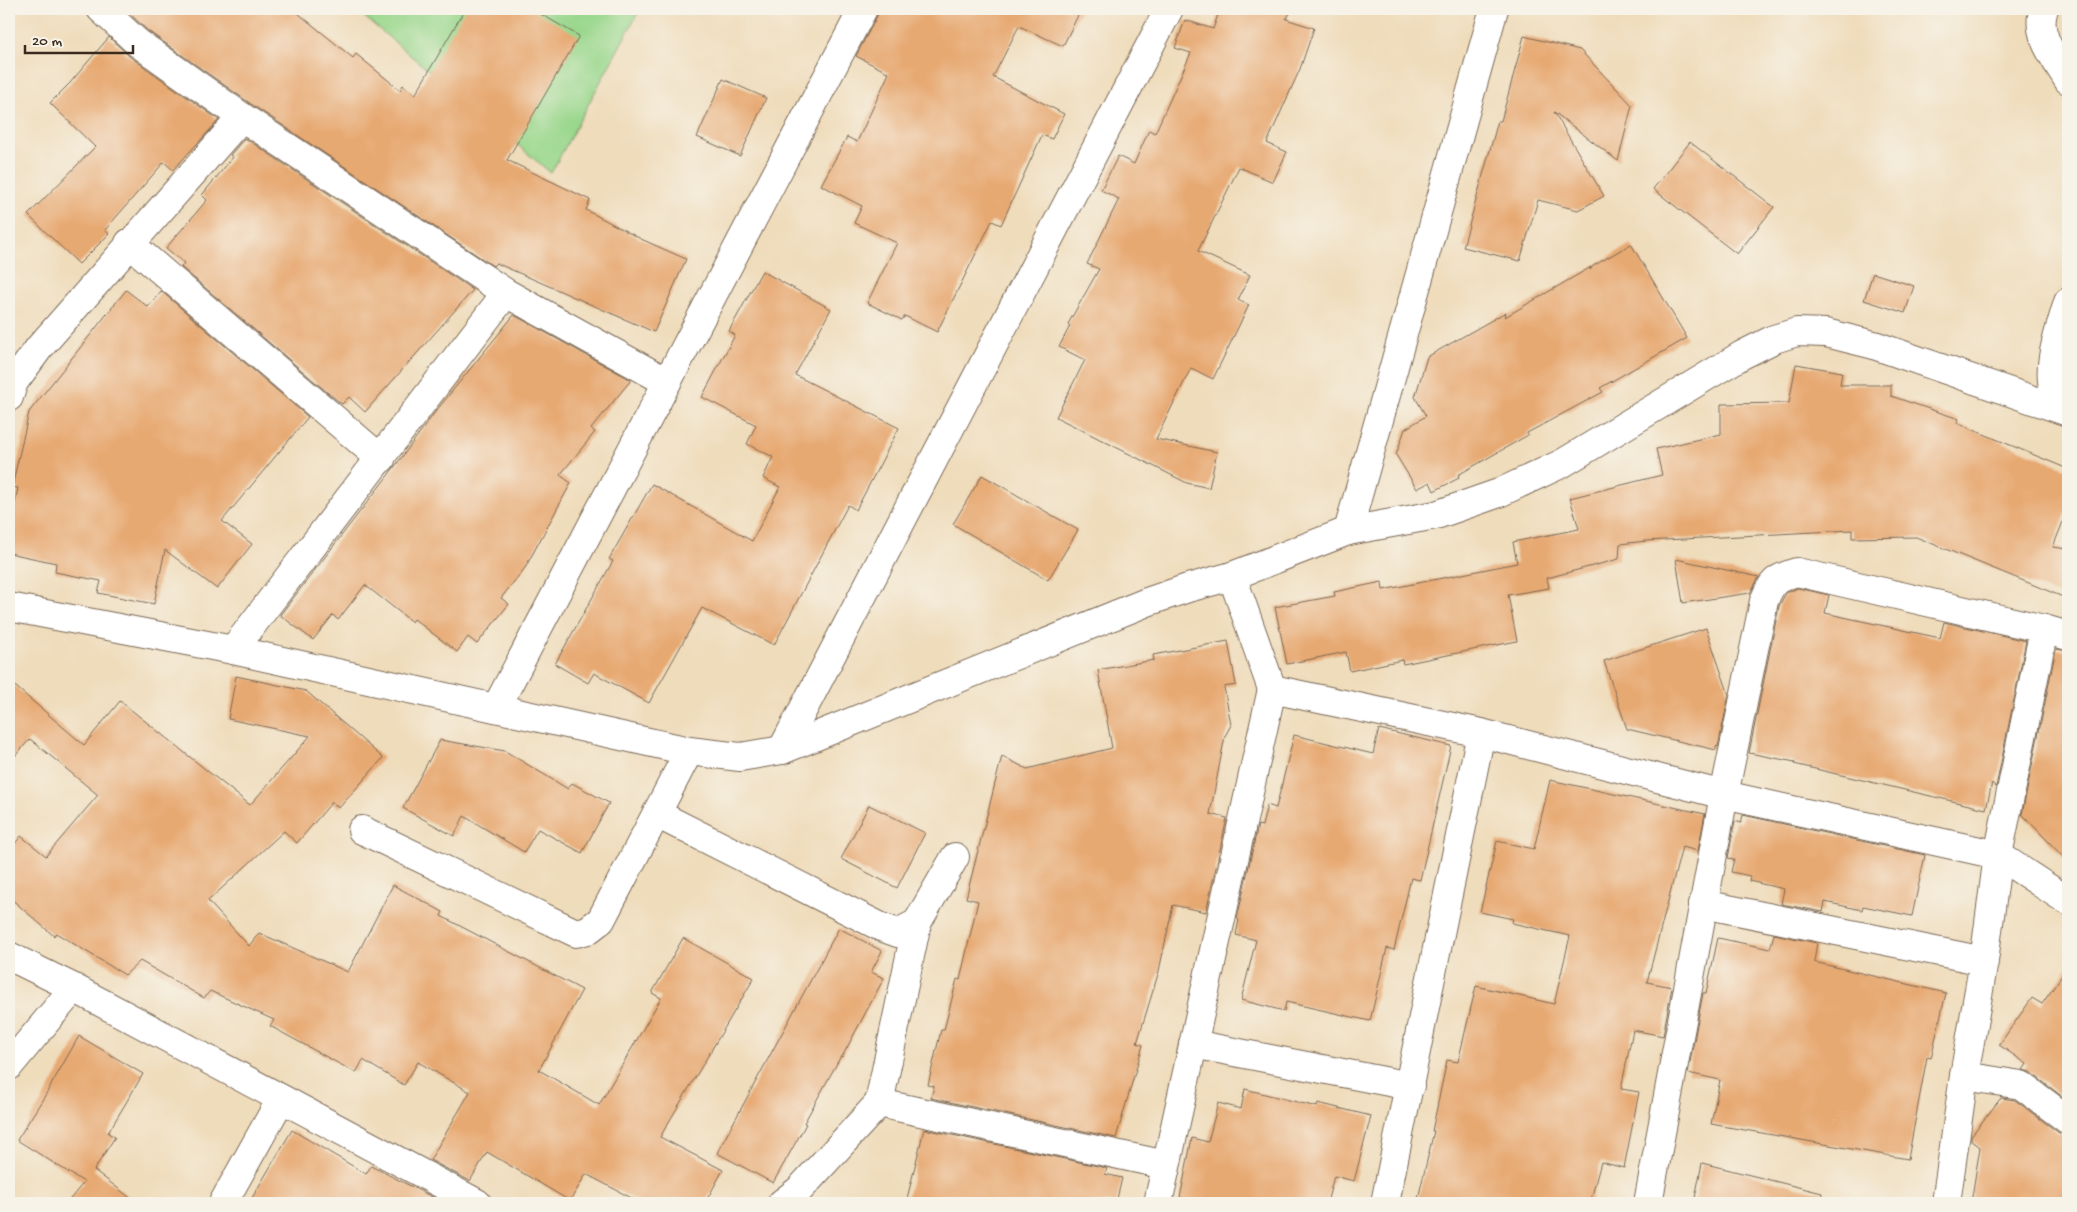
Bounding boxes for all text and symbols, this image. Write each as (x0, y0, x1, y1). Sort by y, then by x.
scale bar (25, 22, 132, 54)
text: 20 m (32, 33, 62, 51)

